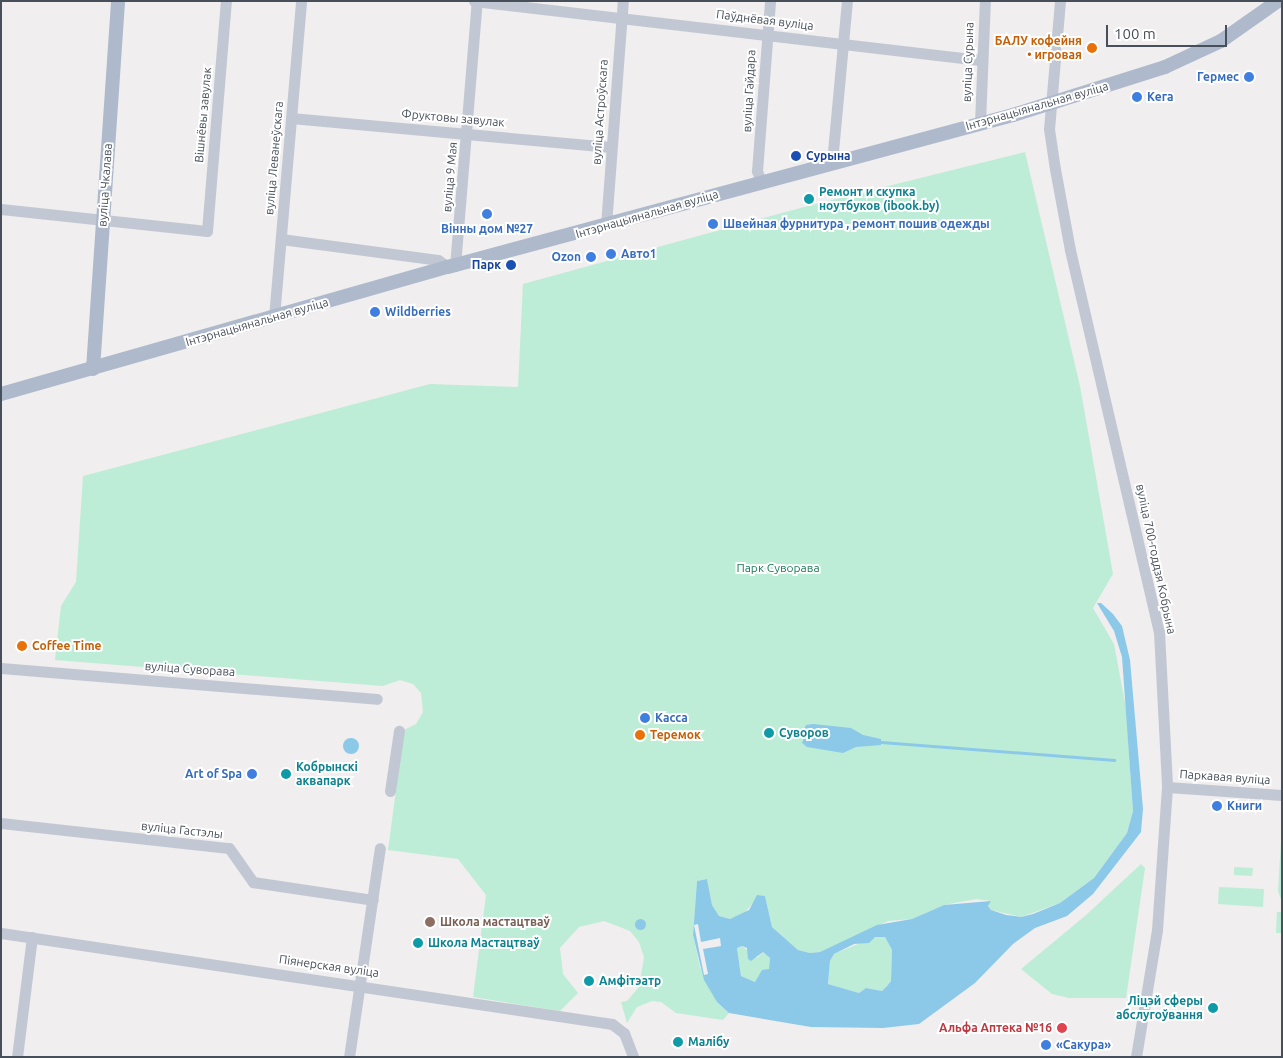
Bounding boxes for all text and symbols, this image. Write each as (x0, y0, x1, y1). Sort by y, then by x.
street label: Паўднёвая вуліца (715, 7, 815, 33)
scale bar (1108, 15, 1229, 47)
street label: вуліца Сурына (959, 22, 977, 102)
text: 100 m (1114, 25, 1156, 42)
place label: БАЛУ кофейня • игровая (995, 34, 1082, 62)
marker: БАЛУ кофейня • игровая (1086, 42, 1098, 54)
street label: вуліца Гайдара (740, 49, 758, 133)
street label: вуліца Астроўскага (589, 59, 611, 165)
street label: Вішнёвы завулак (192, 67, 214, 163)
place label: Гермес (1197, 70, 1239, 84)
marker: Гермес (1243, 71, 1255, 83)
street label: Інтэрнацыянальная вуліца (964, 79, 1110, 133)
place label: Кега (1147, 90, 1173, 104)
marker: Кега (1131, 91, 1143, 103)
street label: вуліца Леванеўскага (262, 101, 286, 215)
street label: Фруктовы завулак (401, 106, 505, 130)
street label: вуліца 9 Мая (440, 141, 460, 213)
street label: вуліца Чкалава (95, 143, 115, 227)
place label: Сурына (806, 149, 850, 163)
marker: Сурына (790, 150, 802, 162)
place label: Ремонт и скупка ноутбуков (ibook.by) (819, 185, 940, 213)
street label: Інтэрнацыянальная вуліца (574, 187, 720, 241)
marker: Ремонт и скупка ноутбуков (ibook.by) (803, 193, 815, 205)
marker: Вінны дом №27 (481, 208, 493, 220)
place label: Швейная фурнитура , ремонт пошив одежды (723, 217, 990, 231)
marker: Швейная фурнитура , ремонт пошив одежды (707, 218, 719, 230)
place label: Вінны дом №27 (441, 222, 533, 236)
place label: Авто1 (621, 247, 657, 261)
marker: Авто1 (605, 248, 617, 260)
place label: Ozon (552, 250, 581, 264)
marker: Ozon (585, 251, 597, 263)
place label: Парк (472, 258, 501, 272)
marker: Парк (505, 259, 517, 271)
street label: Інтэрнацыянальная вуліца (184, 295, 330, 349)
place label: Wildberries (385, 305, 451, 319)
marker: Wildberries (369, 306, 381, 318)
street label: вуліца 700-годдзя Кобрына (1133, 483, 1179, 635)
park label: Парк Суворава (736, 561, 820, 575)
place label: Coffee Time (32, 639, 101, 653)
marker: Coffee Time (16, 640, 28, 652)
street label: вуліца Суворава (144, 659, 236, 679)
place label: Касса (655, 711, 688, 725)
marker: Касса (639, 712, 651, 724)
place label: Суворов (779, 726, 829, 740)
marker: Суворов (763, 727, 775, 739)
place label: Теремок (650, 728, 701, 742)
marker: Теремок (634, 729, 646, 741)
place label: Кобрынскі аквапарк (296, 760, 358, 788)
place label: Art of Spa (185, 767, 242, 781)
street label: Паркавая вуліца (1179, 767, 1271, 787)
marker: Art of Spa (246, 768, 258, 780)
marker: Кобрынскі аквапарк (280, 768, 292, 780)
place label: Книги (1227, 799, 1262, 813)
marker: Книги (1211, 800, 1223, 812)
street label: вуліца Гастэлы (141, 819, 223, 841)
place label: Школа мастацтваў (440, 915, 550, 929)
marker: Школа мастацтваў (424, 916, 436, 928)
place label: Школа Мастацтваў (428, 936, 540, 950)
marker: Школа Мастацтваў (412, 937, 424, 949)
street label: Піянерская вуліца (278, 952, 380, 980)
place label: Амфітэатр (599, 974, 661, 988)
marker: Амфітэатр (583, 975, 595, 987)
place label: Ліцэй сферы абслугоўвання (1116, 994, 1203, 1022)
marker: Ліцэй сферы абслугоўвання (1207, 1002, 1219, 1014)
place label: Альфа Аптека №16 (939, 1021, 1052, 1035)
marker: Альфа Аптека №16 (1056, 1022, 1068, 1034)
place label: Малібу (688, 1035, 729, 1049)
marker: Малібу (672, 1036, 684, 1048)
place label: «Сакура» (1056, 1038, 1111, 1052)
marker: «Сакура» (1040, 1039, 1052, 1051)

